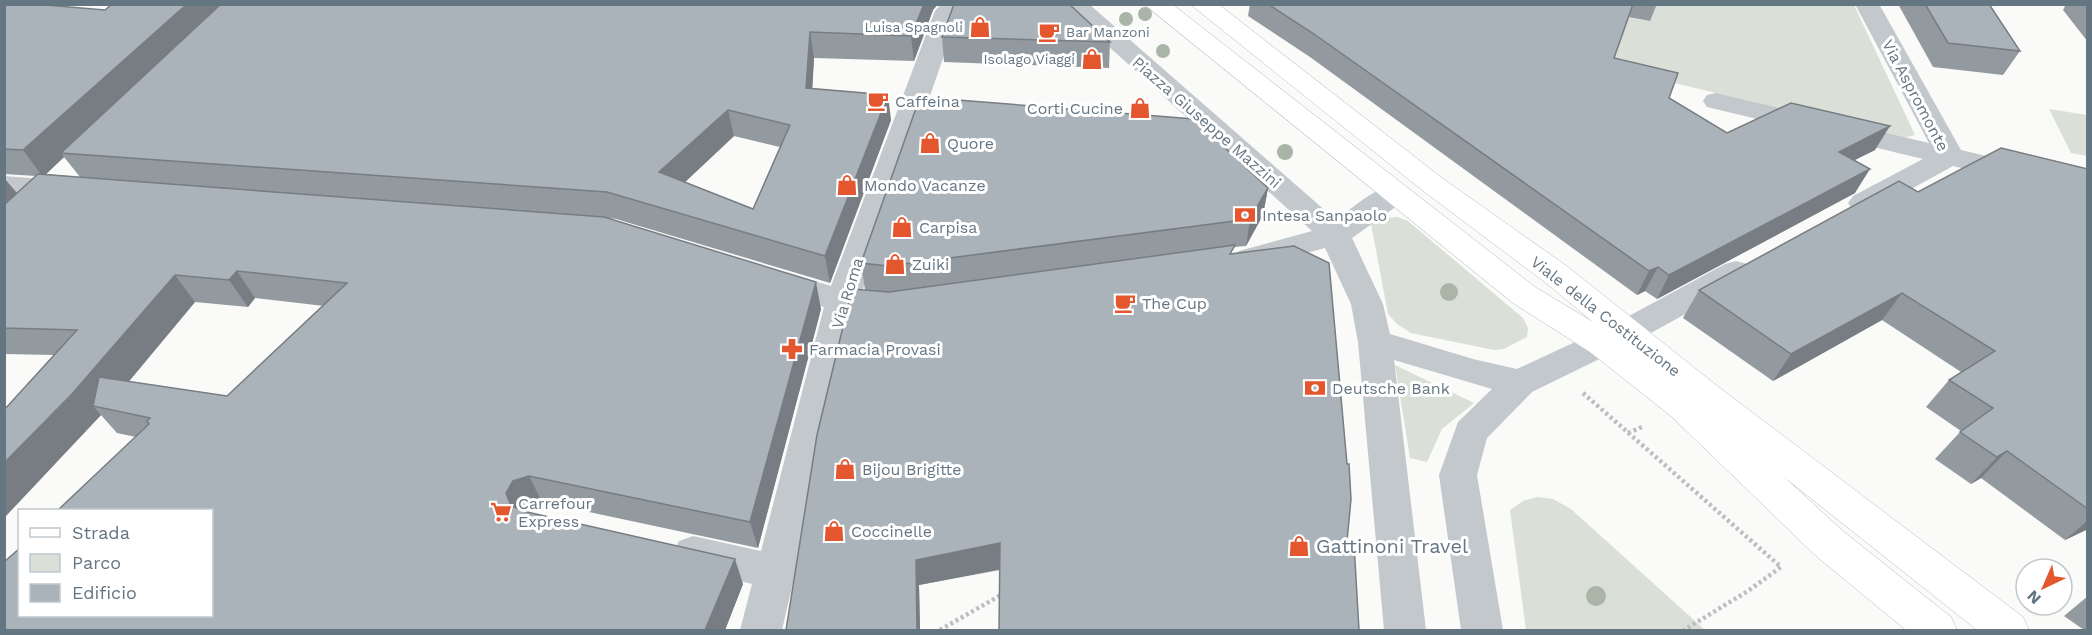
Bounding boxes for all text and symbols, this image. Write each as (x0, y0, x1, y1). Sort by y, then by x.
shop icon: Luisa Spagnoli (968, 15, 992, 39)
place label: Luisa Spagnoli (865, 19, 963, 35)
cafe icon: Bar Manzoni (1037, 20, 1061, 44)
place label: Bar Manzoni (1066, 24, 1150, 40)
street label: Via Aspromonte (1878, 36, 1953, 154)
shop icon: Isolago Viaggi (1080, 47, 1104, 71)
place label: Isolago Viaggi (984, 51, 1075, 67)
street label: Piazza Giuseppe Mazzini (1129, 53, 1285, 192)
cafe icon: Caffeina (866, 89, 890, 113)
place label: Caffeina (895, 92, 960, 111)
shop icon: Corti Cucine (1128, 96, 1152, 120)
place label: Corti Cucine (1027, 99, 1123, 118)
shop icon: Quore (918, 131, 942, 155)
place label: Quore (947, 134, 994, 153)
shop icon: Mondo Vacanze (835, 173, 859, 197)
place label: Mondo Vacanze (864, 176, 986, 195)
bank icon: Intesa Sanpaolo (1233, 203, 1257, 227)
place label: Intesa Sanpaolo (1262, 206, 1387, 225)
shop icon: Carpisa (890, 215, 914, 239)
place label: Carpisa (919, 218, 977, 237)
shop icon: Zuiki (883, 252, 907, 276)
street label: Viale della Costituzione (1527, 252, 1684, 381)
street label: Via Roma (828, 255, 867, 331)
place label: Zuiki (912, 255, 949, 274)
cafe icon: The Cup (1113, 291, 1137, 315)
place label: The Cup (1142, 294, 1207, 313)
pharmacy icon: Farmacia Provasi (780, 337, 804, 361)
place label: Farmacia Provasi (809, 340, 941, 359)
bank icon: Deutsche Bank (1303, 376, 1327, 400)
place label: Deutsche Bank (1332, 379, 1450, 398)
shop icon: Bijou Brigitte (833, 457, 857, 481)
place label: Bijou Brigitte (862, 460, 962, 479)
place label: Carrefour Express (518, 494, 593, 531)
supermarket icon: Carrefour Express (489, 500, 513, 524)
legend (18, 509, 213, 617)
shop icon: Coccinelle (822, 519, 846, 543)
text: Strada (72, 522, 130, 543)
place label: Coccinelle (851, 522, 932, 541)
shop icon: Gattinoni Travel (1287, 534, 1311, 558)
place label: Gattinoni Travel (1316, 534, 1468, 558)
text: Parco (72, 552, 121, 573)
north arrow (2014, 557, 2074, 617)
text: Edificio (72, 582, 137, 603)
text: N (2023, 586, 2045, 608)

